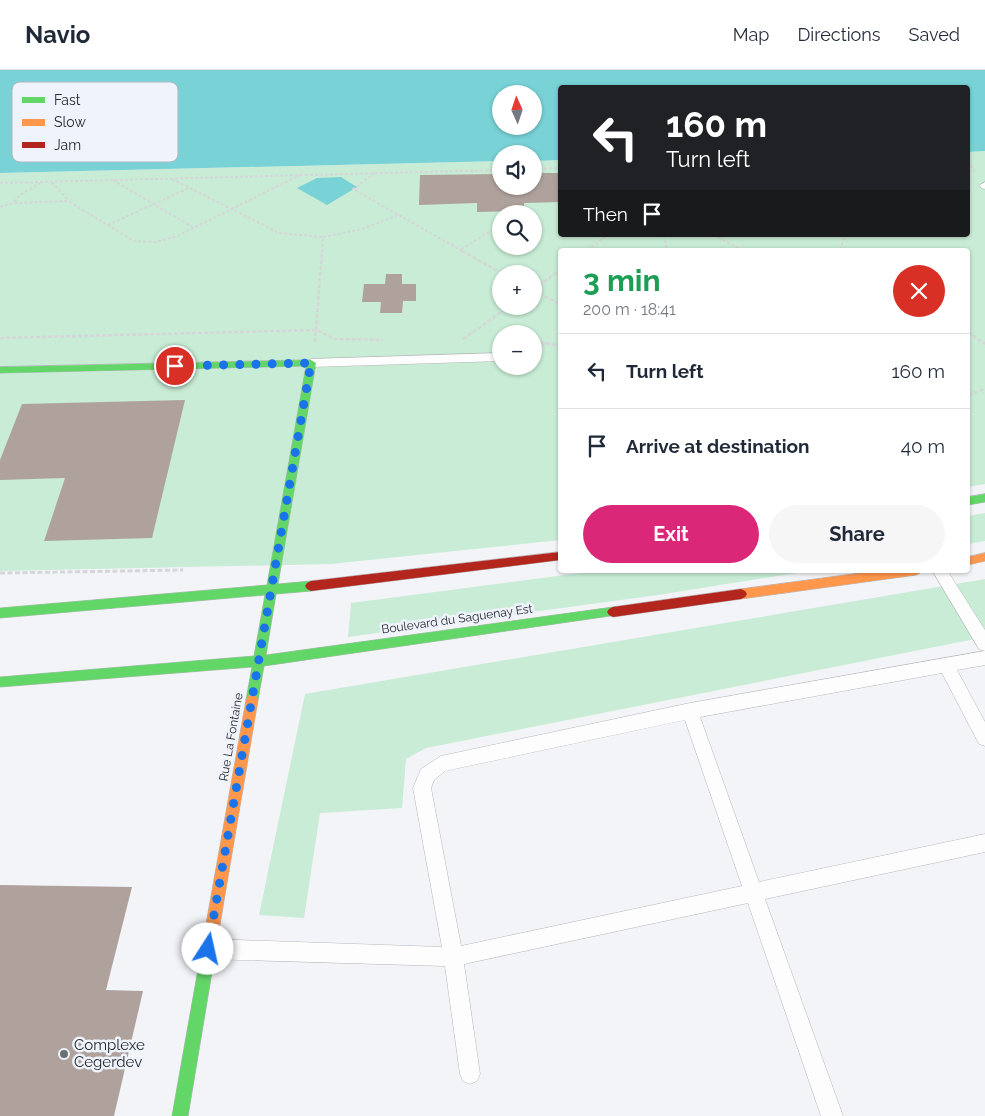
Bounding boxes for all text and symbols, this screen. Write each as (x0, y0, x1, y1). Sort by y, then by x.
text: Navio (25, 20, 90, 49)
text: Map (733, 24, 769, 45)
text: Directions (797, 24, 881, 45)
text: Saved (909, 24, 960, 45)
legend (12, 82, 178, 162)
north arrow (492, 85, 542, 135)
map controls (492, 85, 542, 375)
text: Fast (54, 92, 81, 108)
text: 160 m (666, 104, 767, 145)
icon: left (583, 105, 648, 170)
text: Slow (54, 114, 86, 130)
text: Jam (54, 137, 81, 153)
button: sound (492, 145, 542, 195)
text: Turn left (666, 146, 750, 172)
icon: arrive (638, 200, 666, 228)
text: Then (583, 203, 628, 225)
button: search (492, 205, 542, 255)
text: 3 min (583, 263, 661, 298)
button: + (492, 265, 542, 315)
button: close (893, 265, 945, 317)
text: 200 m · 18:41 (583, 300, 676, 319)
button: − (492, 325, 542, 375)
pin (154, 345, 196, 387)
icon: arrive (161, 352, 189, 380)
icon: left (583, 357, 611, 385)
text: Turn left (626, 360, 703, 382)
text: 160 m (891, 360, 945, 382)
icon: arrive (583, 432, 611, 460)
text: Arrive at destination (626, 435, 810, 457)
text: 40 m (901, 435, 945, 457)
button: Exit (583, 505, 759, 563)
button: Share (769, 505, 945, 563)
street label: Boulevard du Saguenay Est (381, 601, 533, 637)
street label: Rue La Fontaine (216, 692, 246, 782)
position arrow (181, 922, 233, 974)
place label: Complexe Cegerdev (74, 1036, 145, 1071)
marker: Complexe Cegerdev (58, 1048, 70, 1060)

